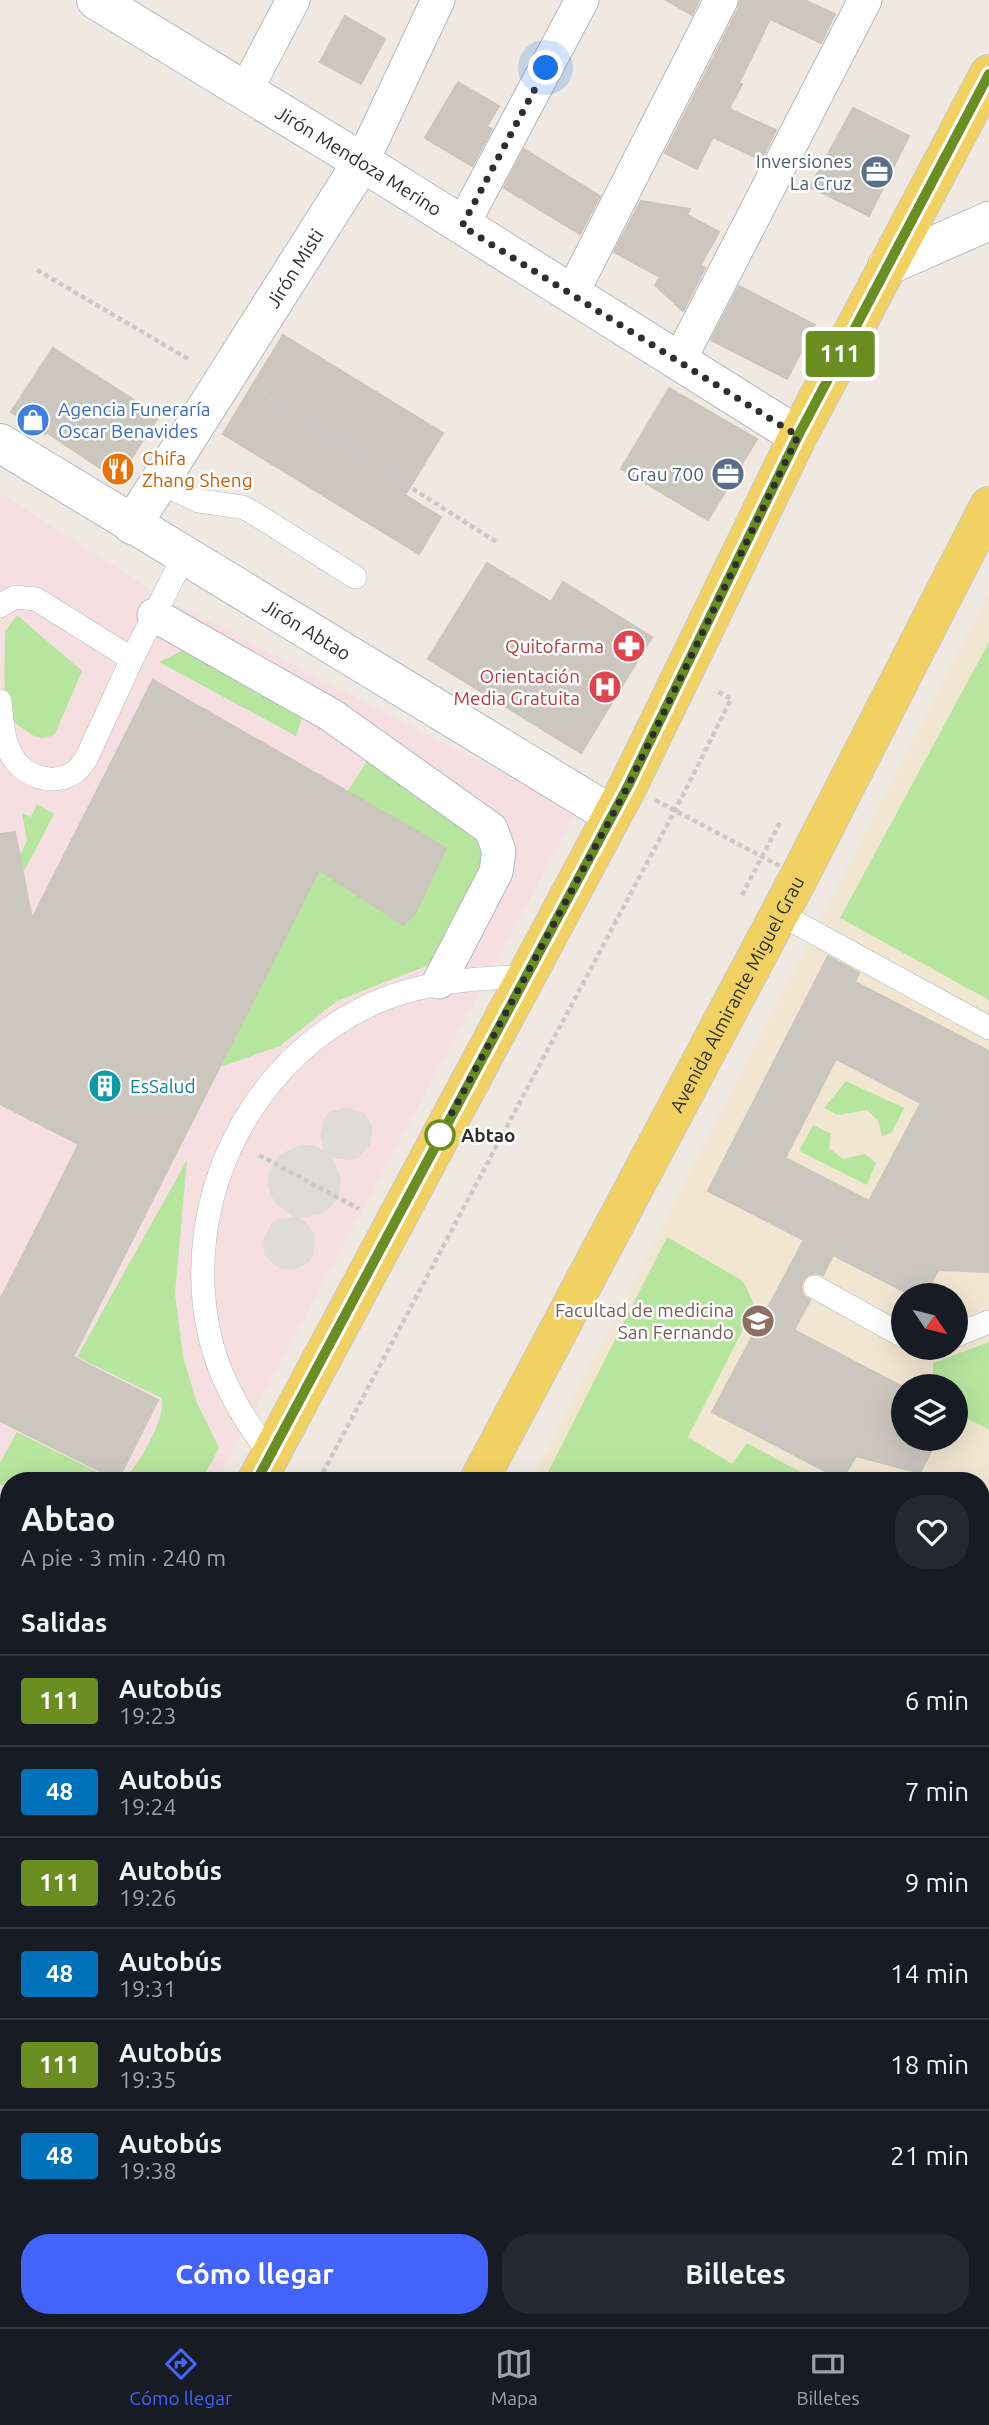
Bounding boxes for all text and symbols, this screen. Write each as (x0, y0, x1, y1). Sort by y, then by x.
your location (528, 50, 563, 85)
street label: Jirón Mendoza Merino (272, 101, 446, 220)
place label: Inversiones La Cruz (756, 150, 852, 194)
office icon: Inversiones La Cruz (858, 153, 896, 191)
street label: Jirón Misti (262, 225, 328, 312)
line badge: 111 (800, 331, 880, 377)
text: 111 (820, 340, 860, 367)
place label: Agencia Funeraría Oscar Benavides (58, 398, 211, 442)
shop icon: Agencia Funeraría Oscar Benavides (14, 401, 52, 439)
place label: Chifa Zhang Sheng (142, 447, 253, 491)
restaurant icon: Chifa Zhang Sheng (99, 450, 137, 488)
office icon: Grau 700 (709, 455, 747, 493)
place label: Grau 700 (627, 463, 704, 485)
street label: Jirón Abtao (259, 594, 355, 665)
pharmacy icon: Quitofarma (610, 627, 648, 665)
place label: Quitofarma (505, 635, 604, 657)
place label: Orientación Media Gratuita (453, 665, 580, 709)
hospital icon: Orientación Media Gratuita (586, 668, 624, 706)
street label: Avenida Almirante Miguel Grau (665, 872, 808, 1116)
building icon: EsSalud (86, 1067, 124, 1105)
place label: EsSalud (130, 1075, 196, 1097)
marker: Abtao (425, 1120, 455, 1150)
place label: Abtao (461, 1124, 515, 1146)
north arrow (891, 1283, 968, 1360)
map controls (891, 1283, 968, 1451)
place label: Facultad de medicina San Fernando (555, 1299, 734, 1343)
school or university icon: Facultad de medicina San Fernando (739, 1302, 777, 1340)
button: layers (891, 1374, 968, 1451)
button: heart (895, 1495, 969, 1569)
text: Abtao (21, 1500, 115, 1537)
text: A pie · 3 min · 240 m (21, 1545, 226, 1570)
text: Salidas (21, 1608, 107, 1637)
text: Autobús (119, 1674, 222, 1703)
text: 6 min (905, 1686, 969, 1715)
text: 111 (39, 1687, 80, 1714)
text: 19:23 (119, 1703, 177, 1728)
text: Autobús (119, 1765, 222, 1794)
text: 7 min (905, 1777, 969, 1806)
text: 48 (46, 1778, 73, 1805)
text: 19:24 (119, 1794, 177, 1819)
text: Autobús (119, 1856, 222, 1885)
text: 9 min (905, 1868, 969, 1897)
text: 111 (39, 1869, 80, 1896)
text: 19:26 (119, 1885, 177, 1910)
text: Autobús (119, 1947, 222, 1976)
text: 14 min (890, 1959, 969, 1988)
text: 48 (46, 1960, 73, 1987)
text: 19:31 (119, 1976, 177, 2001)
text: Autobús (119, 2038, 222, 2067)
text: 18 min (890, 2050, 969, 2079)
text: 111 (39, 2051, 80, 2078)
text: 19:35 (119, 2067, 177, 2092)
text: Autobús (119, 2129, 222, 2158)
text: 21 min (890, 2141, 969, 2170)
text: 48 (46, 2142, 73, 2169)
text: 19:38 (119, 2158, 177, 2183)
button: Cómo llegar (21, 2234, 488, 2314)
button: Billetes (502, 2234, 969, 2314)
tab: Cómo llegar (129, 2345, 232, 2409)
tab: Mapa (491, 2345, 538, 2409)
tab: Billetes (796, 2345, 860, 2409)

